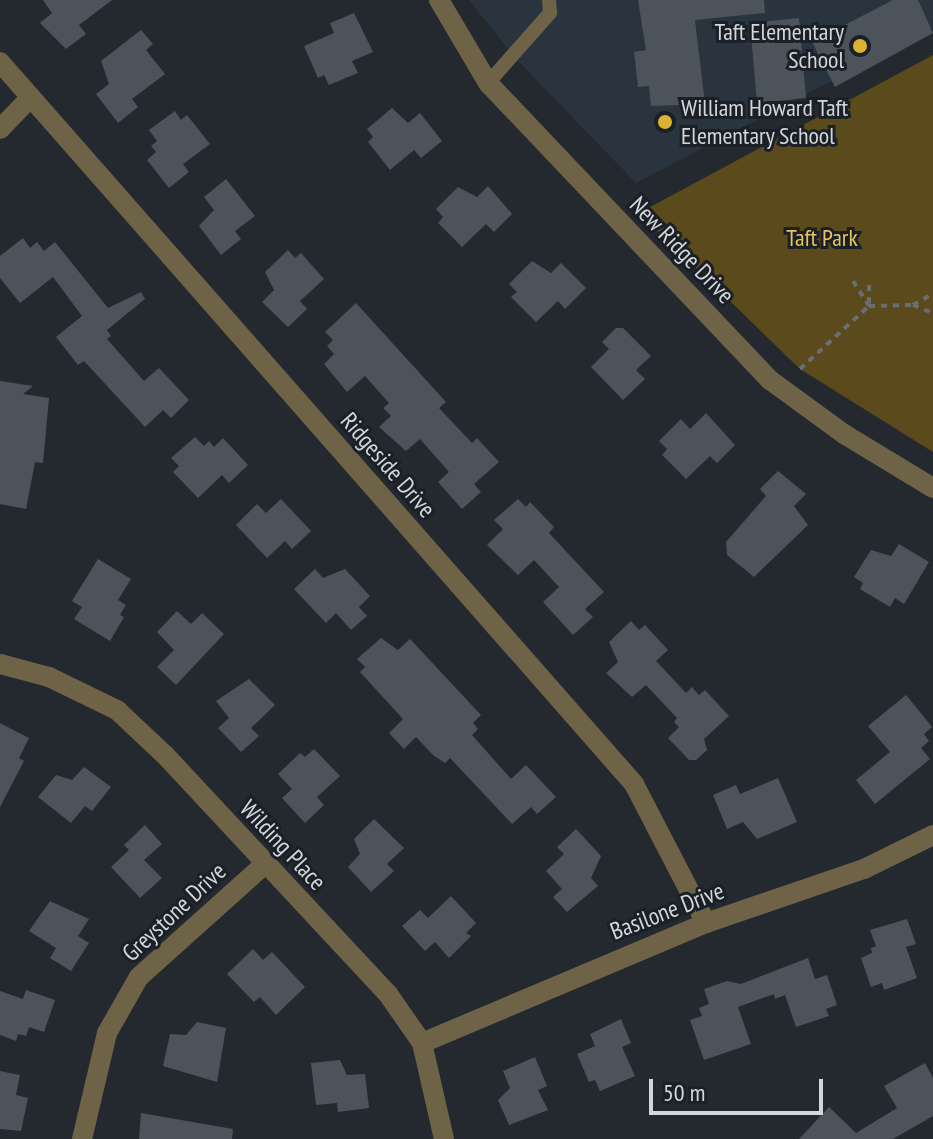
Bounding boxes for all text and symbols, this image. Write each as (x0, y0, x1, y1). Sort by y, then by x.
place label: Taft Elementary School (714, 18, 844, 74)
marker: Taft Elementary School (851, 37, 869, 55)
place label: William Howard Taft Elementary School (681, 94, 849, 150)
marker: William Howard Taft Elementary School (656, 113, 674, 131)
street label: New Ridge Drive (624, 190, 740, 310)
park label: Taft Park (786, 224, 858, 252)
street label: Ridgeside Drive (335, 407, 441, 523)
street label: Wilding Place (234, 794, 332, 896)
street label: Greystone Drive (116, 857, 232, 967)
street label: Basilone Drive (606, 876, 728, 946)
scale bar (653, 1063, 827, 1113)
text: 50 m (663, 1077, 705, 1108)

